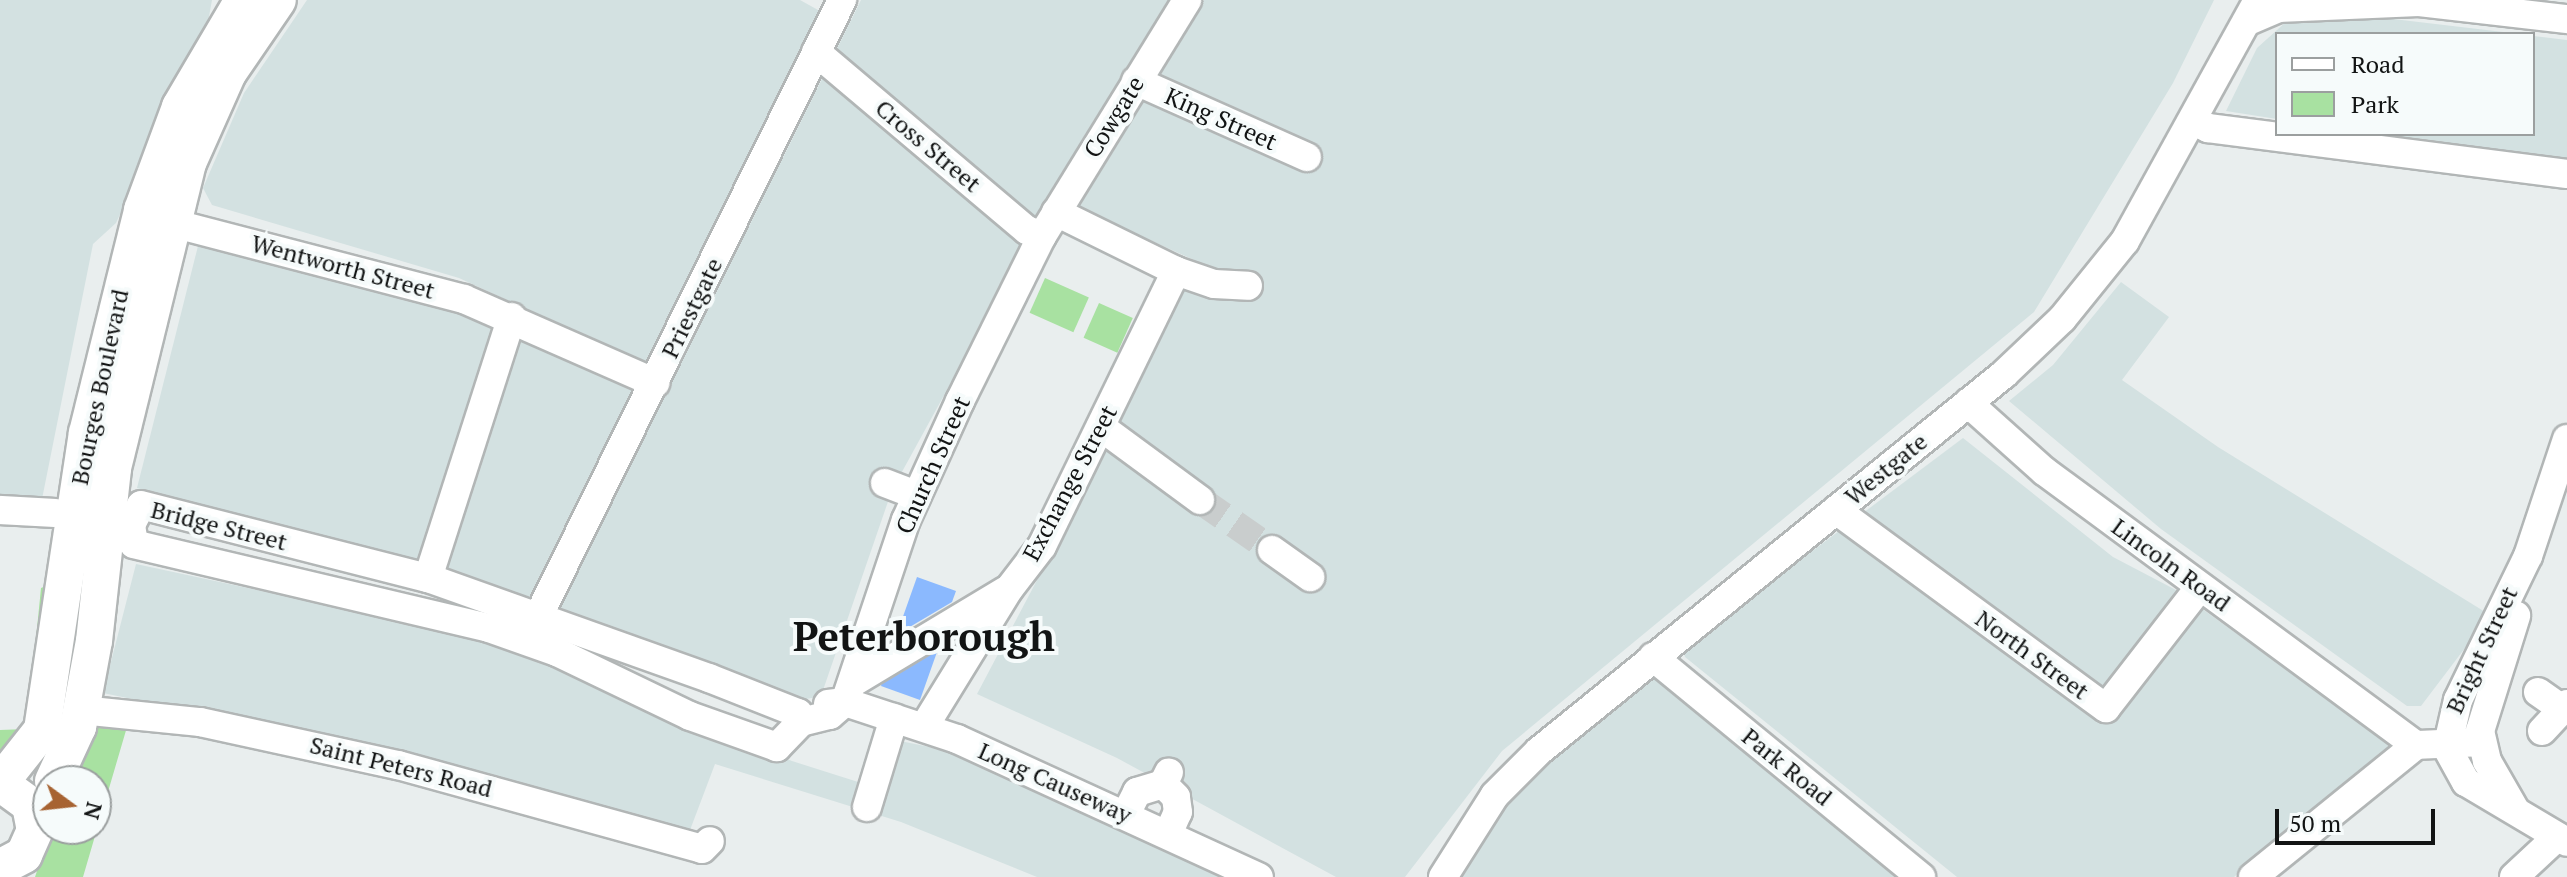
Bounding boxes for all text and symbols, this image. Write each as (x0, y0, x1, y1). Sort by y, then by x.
legend (2275, 32, 2535, 136)
text: Road (2351, 48, 2405, 80)
street label: Cowgate (1078, 71, 1150, 163)
street label: King Street (1161, 82, 1281, 156)
text: Park (2351, 88, 2399, 120)
street label: Cross Street (869, 94, 987, 198)
street label: Wentworth Street (248, 229, 438, 305)
street label: Priestgate (655, 253, 729, 363)
street label: Bourges Boulevard (65, 286, 135, 488)
street label: Church Street (890, 392, 976, 538)
street label: Exchange Street (1017, 400, 1123, 566)
street label: Westgate (1839, 427, 1933, 511)
street label: Bridge Street (148, 495, 290, 557)
street label: Lincoln Road (2106, 512, 2236, 618)
street label: Bright Street (2440, 582, 2524, 718)
street label: North Street (1970, 604, 2094, 706)
district label: Peterborough (793, 612, 1055, 660)
street label: Park Road (1736, 722, 1838, 812)
street label: Saint Peters Road (307, 730, 495, 804)
street label: Long Causeway (974, 736, 1136, 830)
north arrow (32, 765, 112, 845)
scale bar (2279, 793, 2439, 843)
text: N (78, 799, 110, 823)
text: 50 m (2289, 807, 2341, 839)

